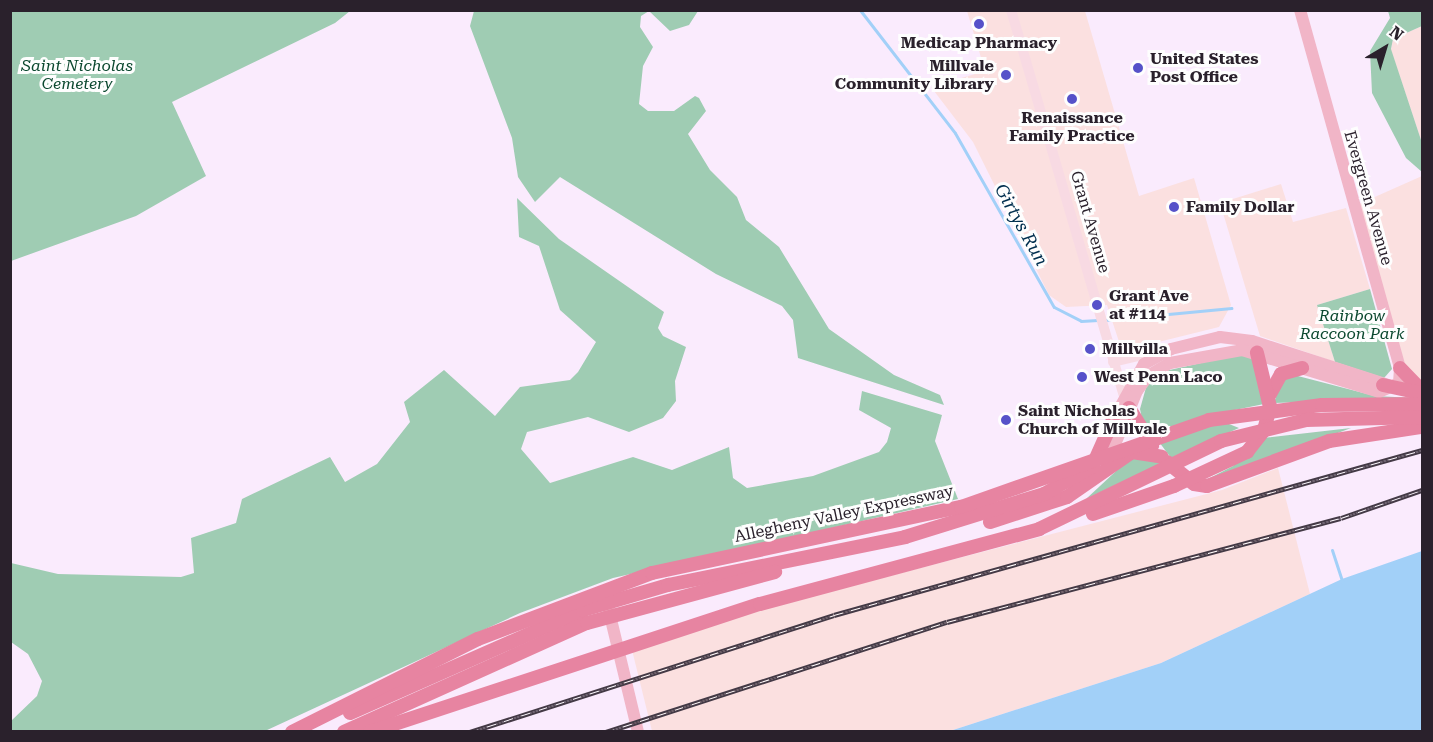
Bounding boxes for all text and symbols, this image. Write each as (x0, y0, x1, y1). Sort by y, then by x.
marker: Medicap Pharmacy (972, 17, 986, 31)
north arrow (1355, 18, 1415, 78)
text: N (1386, 22, 1407, 45)
place label: Medicap Pharmacy (901, 33, 1057, 53)
place label: United States Post Office (1150, 49, 1258, 87)
park label: Saint Nicholas Cemetery (21, 56, 133, 94)
place label: Millvale Community Library (835, 56, 994, 94)
marker: United States Post Office (1131, 61, 1145, 75)
marker: Millvale Community Library (999, 68, 1013, 82)
marker: Renaissance Family Practice (1065, 92, 1079, 106)
place label: Renaissance Family Practice (1009, 108, 1135, 146)
street label: Evergreen Avenue (1340, 129, 1396, 267)
street label: Grant Avenue (1066, 169, 1114, 275)
water label: Girtys Run (990, 180, 1052, 270)
place label: Family Dollar (1186, 197, 1295, 217)
marker: Family Dollar (1167, 200, 1181, 214)
place label: Grant Ave at #114 (1109, 286, 1189, 324)
marker: Grant Ave at #114 (1090, 298, 1104, 312)
park label: Rainbow Raccoon Park (1300, 306, 1404, 344)
place label: Millvilla (1102, 339, 1168, 359)
marker: Millvilla (1083, 342, 1097, 356)
place label: West Penn Laco (1094, 367, 1223, 387)
marker: West Penn Laco (1075, 370, 1089, 384)
place label: Saint Nicholas Church of Millvale (1018, 401, 1167, 439)
marker: Saint Nicholas Church of Millvale (999, 413, 1013, 427)
street label: Allegheny Valley Expressway (733, 481, 955, 547)

